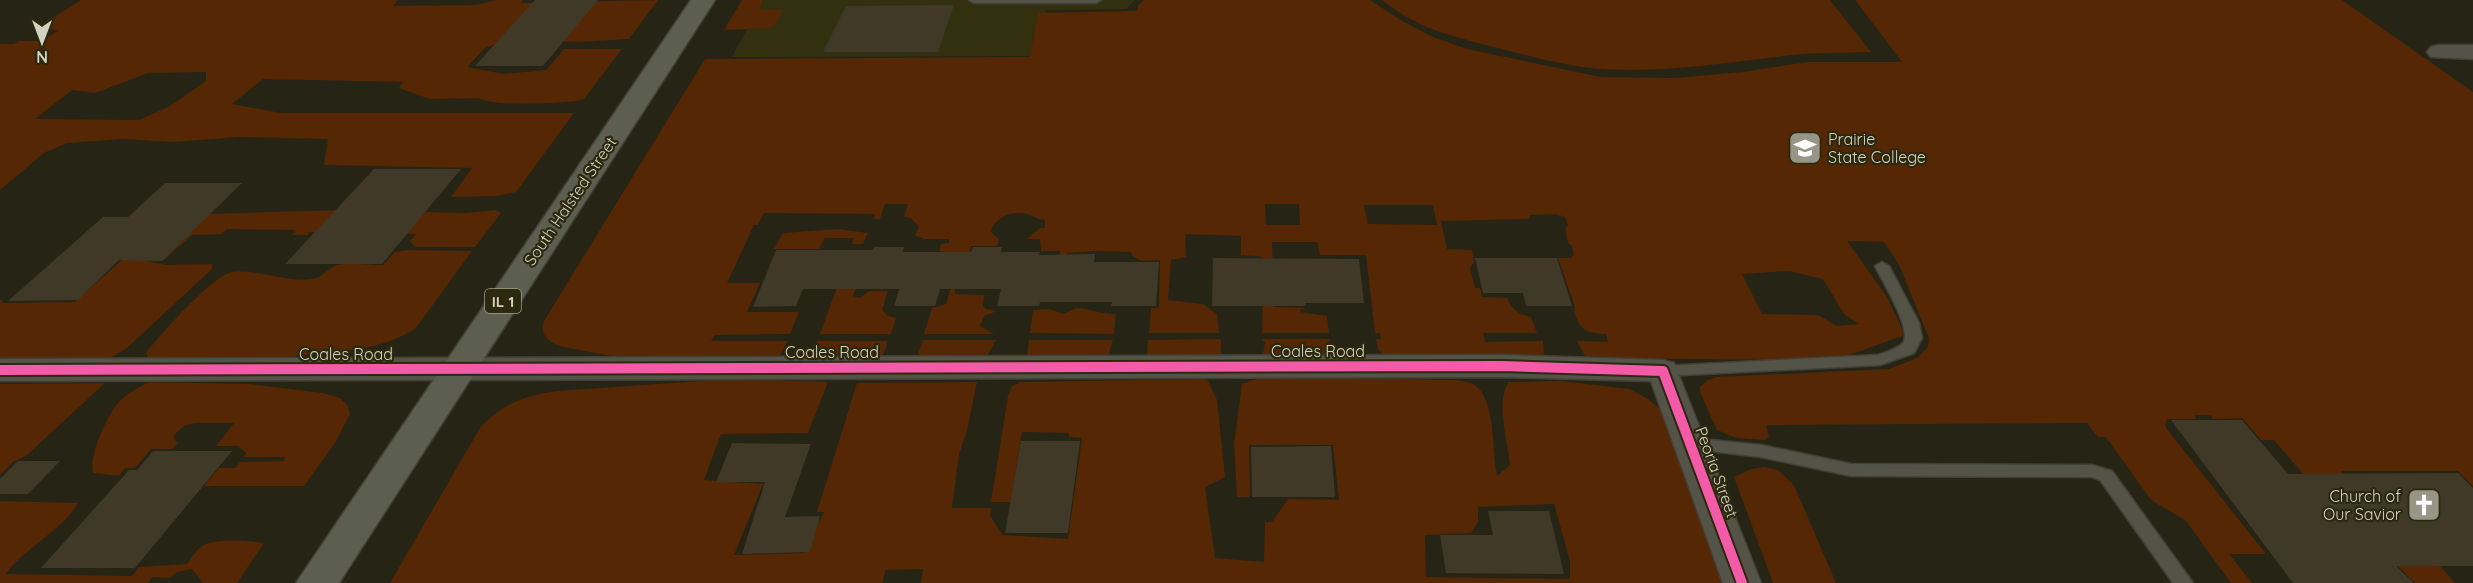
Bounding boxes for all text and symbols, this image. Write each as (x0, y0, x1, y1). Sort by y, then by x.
north arrow (12, 12, 72, 72)
text: N (36, 47, 48, 67)
place label: Prairie State College (1828, 129, 1926, 167)
school or university icon: Prairie State College (1787, 130, 1823, 166)
street label: South Halsted Street (519, 133, 621, 269)
road number: IL 1 (485, 289, 521, 313)
street label: Coales Road (1271, 341, 1365, 361)
street label: Coales Road (785, 342, 879, 362)
street label: Coales Road (299, 344, 393, 364)
street label: Peoria Street (1691, 424, 1743, 520)
place label: Church of Our Savior (2323, 486, 2401, 524)
church icon: Church of Our Savior (2406, 487, 2442, 523)

